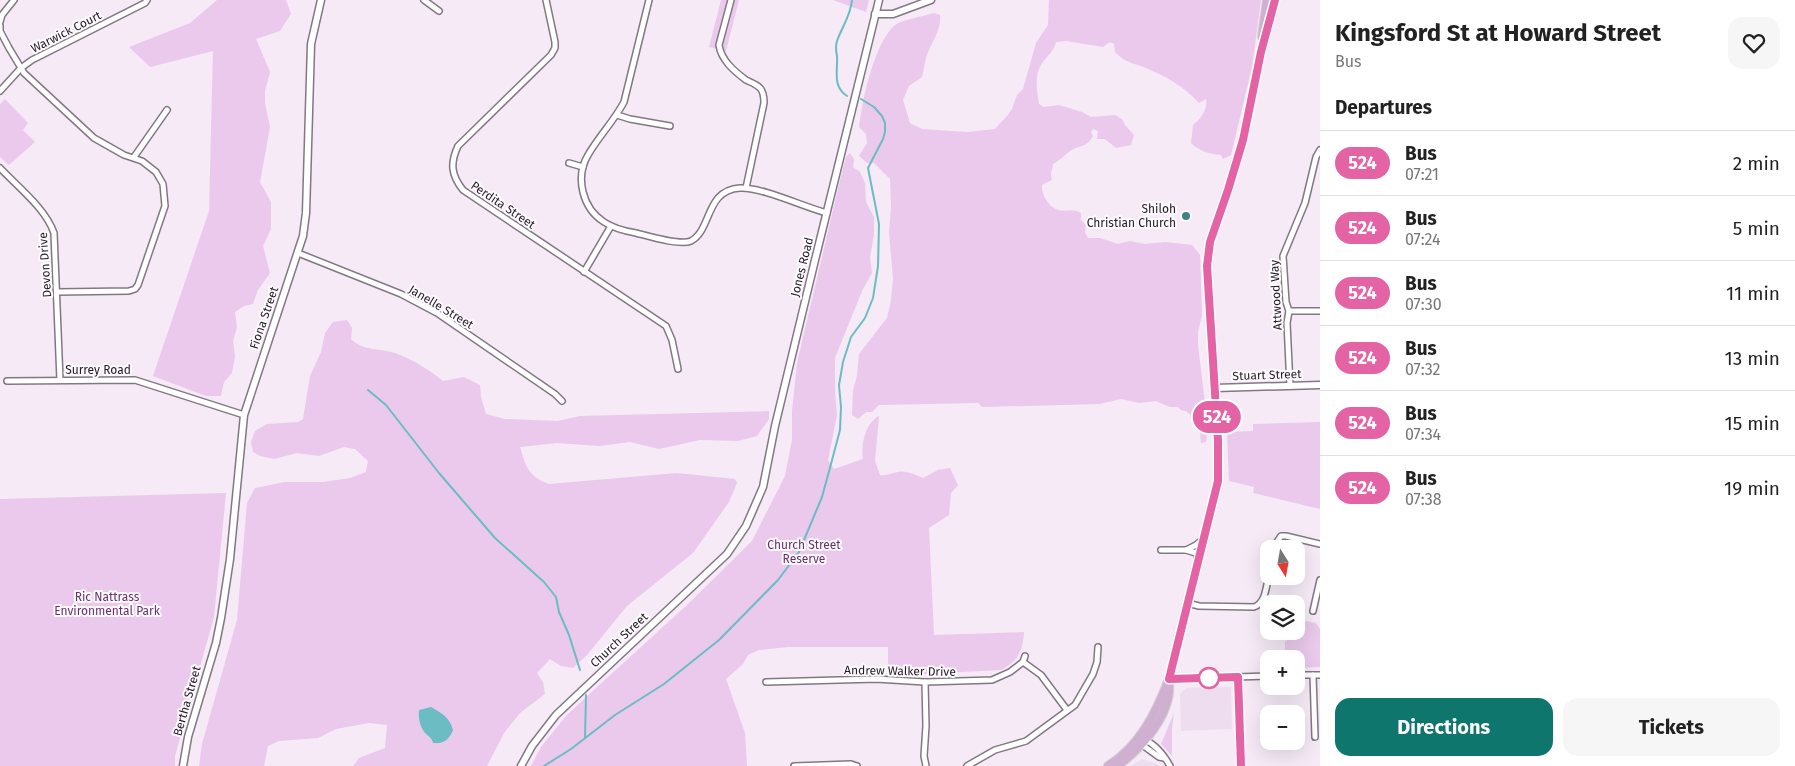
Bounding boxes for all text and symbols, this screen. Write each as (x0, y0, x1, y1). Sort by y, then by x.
street label: Warwick Court (28, 8, 104, 56)
button: heart (1728, 17, 1780, 69)
text: Kingsford St at Howard Street (1335, 19, 1661, 47)
text: Bus (1335, 52, 1362, 71)
text: Departures (1335, 96, 1432, 119)
text: Bus (1405, 142, 1437, 165)
text: 524 (1348, 152, 1377, 174)
text: 2 min (1733, 152, 1780, 175)
text: 07:21 (1405, 165, 1439, 184)
street label: Perdita Street (468, 178, 538, 232)
place label: Shiloh Christian Church (1087, 202, 1176, 230)
text: Bus (1405, 207, 1437, 230)
marker: Shiloh Christian Church (1180, 210, 1192, 222)
text: 524 (1348, 217, 1377, 239)
text: 5 min (1733, 217, 1780, 240)
text: 07:24 (1405, 230, 1441, 249)
street label: Devon Drive (36, 232, 54, 298)
street label: Jones Road (788, 236, 816, 298)
street label: Attwood Way (1267, 259, 1285, 330)
text: Bus (1405, 272, 1437, 295)
street label: Janelle Street (406, 282, 476, 332)
text: 524 (1348, 282, 1377, 304)
text: 11 min (1726, 282, 1780, 305)
street label: Fiona Street (247, 284, 281, 351)
text: 07:30 (1405, 295, 1442, 314)
text: Bus (1405, 337, 1437, 360)
text: 524 (1348, 347, 1377, 369)
text: 13 min (1724, 347, 1780, 370)
text: 07:32 (1405, 360, 1440, 379)
street label: Surrey Road (65, 363, 131, 377)
street label: Stuart Street (1232, 367, 1302, 383)
line badge: 524 (1188, 401, 1246, 433)
text: Bus (1405, 402, 1437, 425)
text: 524 (1203, 406, 1231, 428)
text: 524 (1348, 412, 1377, 434)
text: 15 min (1724, 412, 1780, 435)
text: 07:34 (1405, 425, 1441, 444)
text: Bus (1405, 467, 1437, 490)
text: 524 (1348, 477, 1377, 499)
text: 19 min (1724, 477, 1780, 500)
text: 07:38 (1405, 490, 1442, 509)
park label: Church Street Reserve (767, 538, 841, 566)
north arrow (1260, 540, 1305, 585)
map controls (1260, 540, 1305, 750)
park label: Ric Nattrass Environmental Park (54, 590, 161, 618)
button: layers (1260, 595, 1305, 640)
street label: Church Street (587, 609, 651, 670)
button: + (1260, 650, 1305, 695)
street label: Andrew Walker Drive (844, 663, 956, 679)
street label: Bertha Street (170, 664, 204, 738)
unlabelled marker (1198, 667, 1220, 689)
button: Directions (1335, 698, 1553, 756)
button: Tickets (1563, 698, 1780, 756)
button: − (1260, 705, 1305, 750)

